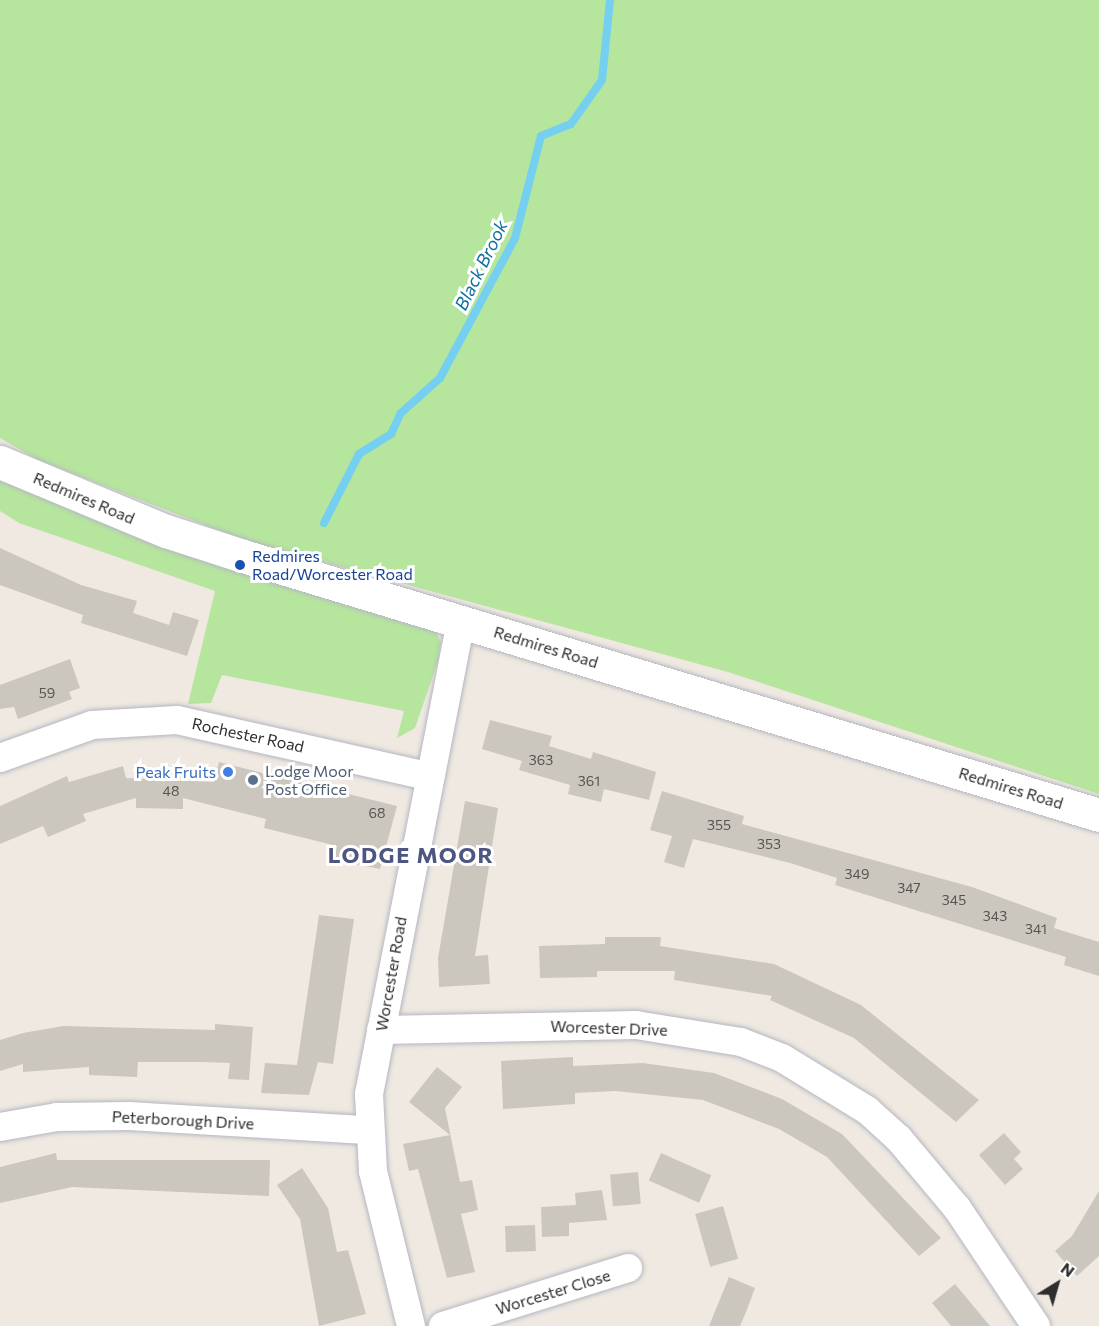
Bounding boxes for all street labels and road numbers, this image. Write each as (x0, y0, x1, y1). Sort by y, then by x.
street label: Redmires Road (30, 468, 138, 528)
street label: Redmires Road (491, 622, 601, 672)
street label: Rochester Road (190, 714, 306, 756)
street label: Redmires Road (956, 763, 1066, 813)
street label: Worcester Road (371, 915, 411, 1033)
street label: Worcester Drive (550, 1016, 668, 1040)
street label: Peterborough Drive (111, 1107, 255, 1133)
street label: Worcester Close (493, 1265, 613, 1319)

